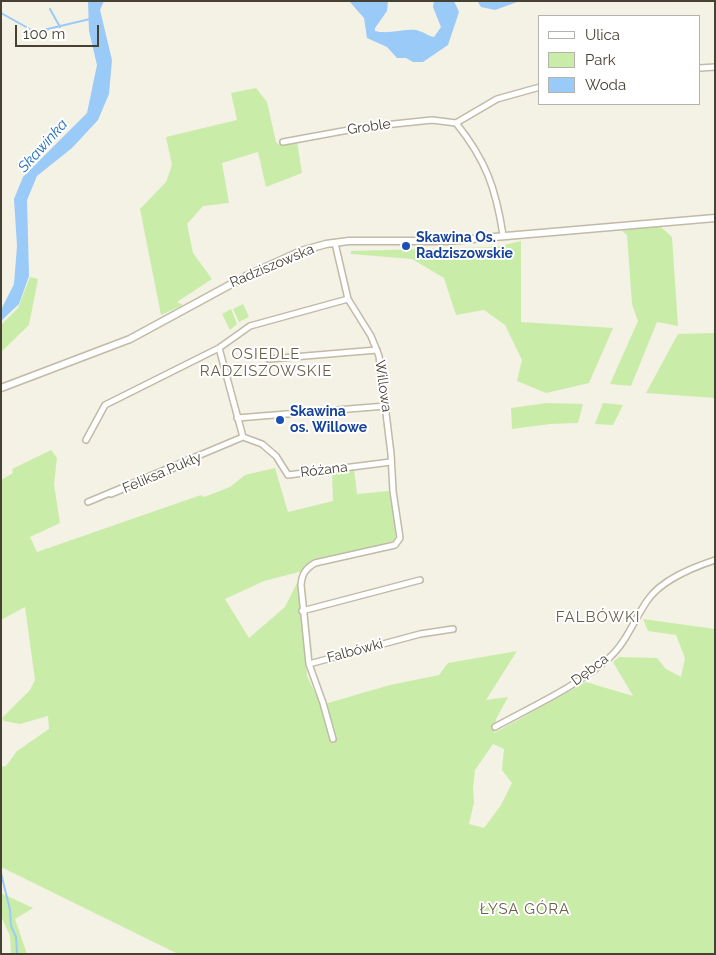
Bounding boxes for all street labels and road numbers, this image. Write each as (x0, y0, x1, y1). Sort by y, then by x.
street label: Groble (346, 116, 392, 138)
street label: Radziszowska (227, 241, 317, 291)
street label: Willowa (371, 359, 395, 413)
street label: Feliksa Pukły (120, 449, 204, 497)
street label: Różana (299, 459, 349, 481)
street label: Falbówki (325, 635, 385, 667)
street label: Dębca (568, 651, 612, 689)

